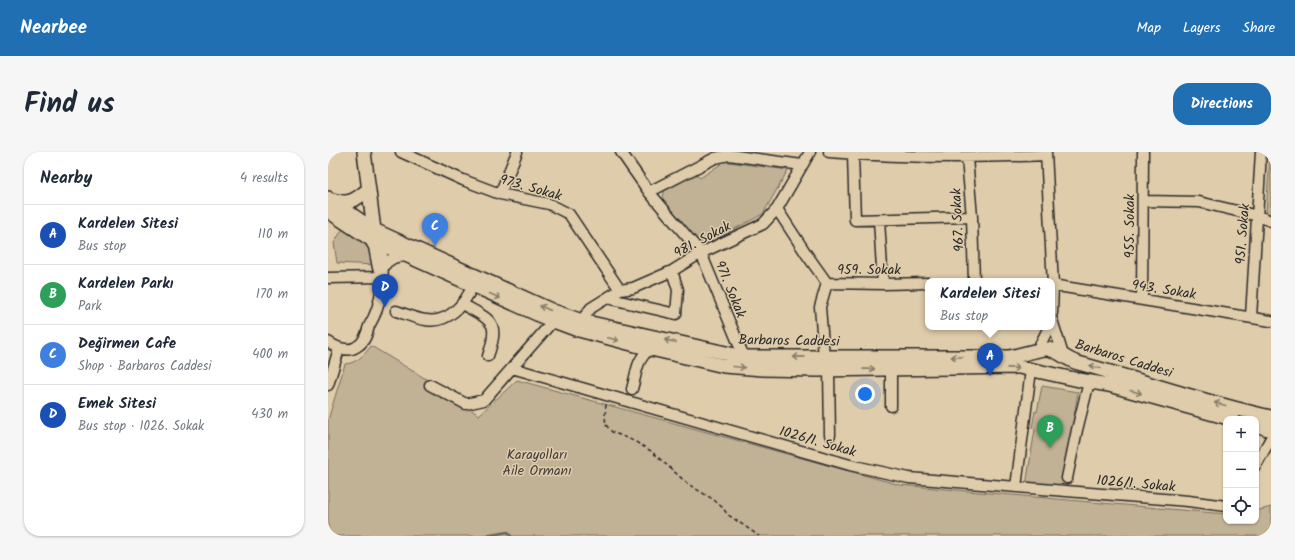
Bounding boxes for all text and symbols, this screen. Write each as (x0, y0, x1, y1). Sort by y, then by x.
text: Nearbee (20, 13, 87, 43)
text: Map (1137, 17, 1161, 39)
text: Layers (1183, 17, 1221, 39)
text: Share (1243, 17, 1275, 39)
text: Find us (24, 82, 115, 127)
button: Directions (1173, 83, 1271, 125)
text: Nearby (40, 165, 92, 192)
text: 4 results (240, 168, 288, 189)
street label: 973. Sokak (497, 169, 565, 207)
street label: 967. Sokak (945, 187, 971, 252)
street label: 955. Sokak (1119, 193, 1141, 258)
street label: 951. Sokak (1230, 202, 1256, 265)
text: Kardelen Sitesi (78, 212, 178, 236)
pin: C (422, 213, 448, 246)
street label: 981. Sokak (670, 215, 735, 264)
text: A (49, 224, 57, 245)
text: 110 m (258, 224, 288, 245)
text: Bus stop (78, 236, 126, 257)
street label: 971. Sokak (709, 257, 752, 322)
street label: 959. Sokak (837, 259, 901, 281)
text: Kardelen Parkı (78, 272, 174, 296)
pin: D (372, 274, 398, 307)
street label: 943. Sokak (1130, 274, 1198, 306)
popup (925, 278, 1055, 330)
text: Kardelen Sitesi (940, 282, 1040, 306)
text: B (49, 284, 57, 305)
text: 170 m (256, 284, 288, 305)
one-way arrow (489, 293, 501, 300)
text: Park (78, 296, 102, 317)
one-way arrow (540, 303, 552, 311)
text: Bus stop (940, 306, 988, 327)
street label: Barbaros Caddesi (738, 329, 840, 353)
text: Değirmen Cafe (78, 332, 176, 356)
street label: Barbaros Caddesi (1072, 334, 1176, 384)
one-way arrow (606, 336, 619, 343)
one-way arrow (664, 336, 677, 344)
pin: A (977, 343, 1003, 376)
text: C (49, 344, 57, 365)
text: 400 m (252, 344, 288, 365)
one-way arrow (793, 353, 806, 361)
one-way arrow (951, 353, 964, 361)
text: Shop · Barbaros Caddesi (78, 356, 211, 377)
one-way arrow (1089, 363, 1102, 371)
one-way arrow (732, 364, 745, 371)
one-way arrow (1006, 364, 1019, 372)
one-way arrow (862, 365, 875, 373)
your location (855, 384, 875, 404)
one-way arrow (1129, 389, 1142, 396)
text: Emek Sitesi (78, 392, 156, 416)
one-way arrow (1213, 400, 1226, 408)
text: D (49, 404, 57, 425)
text: 430 m (251, 404, 288, 425)
pin: B (1037, 415, 1063, 448)
text: Bus stop · 1026. Sokak (78, 416, 204, 437)
map controls (1223, 416, 1259, 524)
button: + (1223, 416, 1259, 452)
street label: 1026/1. Sokak (777, 420, 859, 464)
park label: Karayolları Aile Ormanı (502, 444, 572, 482)
button: − (1223, 452, 1259, 488)
street label: 1026/1. Sokak (1096, 470, 1177, 498)
button: locate (1223, 488, 1259, 524)

